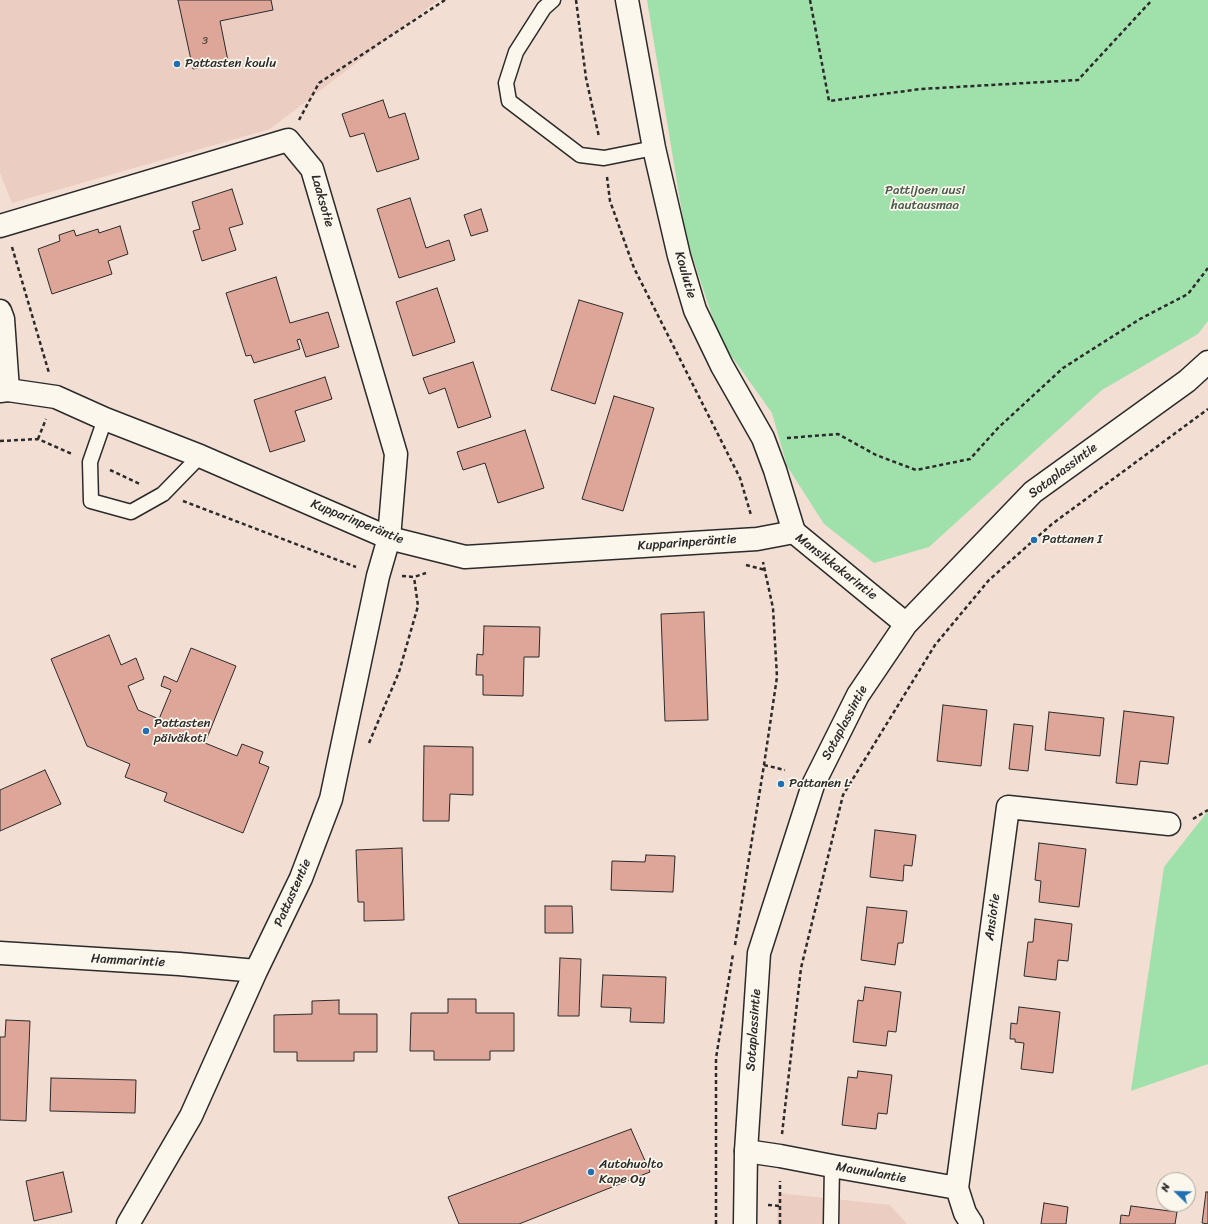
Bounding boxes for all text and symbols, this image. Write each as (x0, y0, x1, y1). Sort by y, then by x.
house number: 3 (202, 34, 208, 48)
place label: Pattasten koulu (185, 56, 276, 72)
marker: Pattasten koulu (172, 59, 182, 69)
street label: Laaksotie (307, 173, 337, 229)
park label: Pattijoen uusi hautausmaa (885, 183, 965, 214)
street label: Koulutie (671, 250, 699, 300)
street label: Sotaplassintie (1025, 440, 1101, 502)
street label: Kupparinperäntie (308, 496, 406, 548)
street label: Mansikkakarintie (792, 530, 880, 604)
street label: Kupparinperäntie (637, 532, 737, 554)
place label: Pattanen I (1042, 532, 1102, 548)
marker: Pattanen I (1029, 535, 1039, 545)
street label: Sotaplassintie (819, 683, 871, 763)
place label: Pattasten päiväkoti (154, 716, 211, 747)
marker: Pattasten päiväkoti (141, 726, 151, 736)
place label: Pattanen L (789, 776, 850, 792)
marker: Pattanen L (776, 779, 786, 789)
street label: Pattastentie (271, 857, 315, 929)
street label: Ansiotie (982, 893, 1004, 941)
street label: Hammarintie (91, 951, 165, 971)
street label: Sotaplassintie (743, 988, 765, 1072)
place label: Autohuolto Kape Oy (599, 1157, 663, 1188)
street label: Maunulantie (835, 1159, 907, 1187)
marker: Autohuolto Kape Oy (586, 1167, 596, 1177)
north arrow (1156, 1172, 1196, 1212)
text: N (1155, 1180, 1176, 1195)

